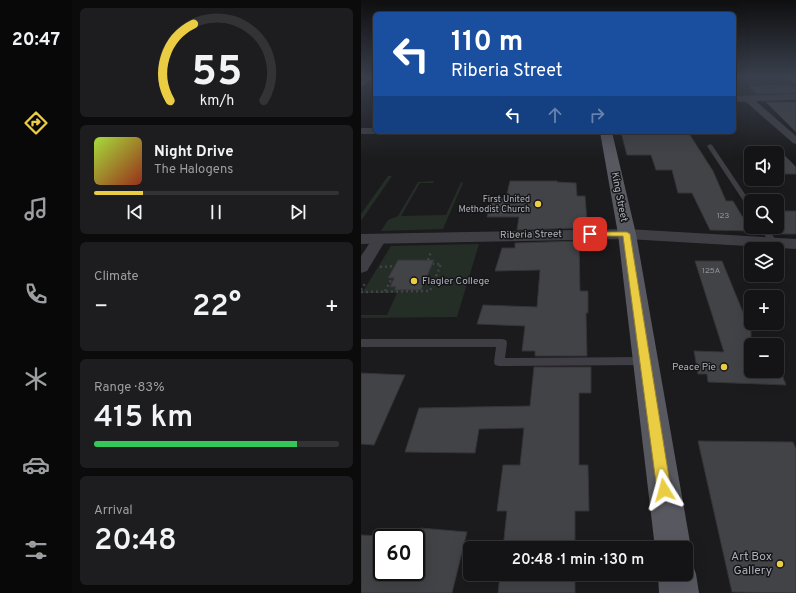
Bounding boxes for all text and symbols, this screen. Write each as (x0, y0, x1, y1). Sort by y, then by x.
text: 110 m (451, 25, 523, 61)
icon: left (385, 28, 437, 80)
text: 20:47 (12, 29, 60, 52)
text: 55 (191, 46, 242, 99)
text: Riberia Street (451, 60, 563, 83)
text: km/h (199, 91, 234, 109)
icon: left (502, 104, 524, 126)
icon: ahead (544, 104, 566, 126)
icon: right (586, 104, 608, 126)
icon: directions (22, 109, 50, 137)
text: Night Drive (154, 143, 234, 162)
map controls (744, 146, 784, 378)
button: sound (744, 146, 784, 186)
text: The Halogens (154, 162, 233, 178)
street label: King Street (608, 171, 630, 223)
place label: First United Methodist Church (459, 194, 530, 215)
button: search (744, 194, 784, 234)
icon: music (22, 195, 50, 223)
marker: First United Methodist Church (533, 199, 543, 209)
icon: previous (124, 201, 146, 223)
icon: pause (205, 201, 227, 223)
icon: next (287, 201, 309, 223)
house number: 123 (717, 211, 730, 221)
pin (573, 217, 607, 251)
icon: arrive (579, 223, 601, 245)
street label: Riberia Street (500, 228, 562, 242)
button: layers (744, 242, 784, 282)
house number: 125A (702, 266, 721, 276)
text: Climate (94, 269, 139, 285)
place label: Flagler College (422, 275, 489, 288)
marker: Flagler College (409, 276, 419, 286)
icon: phone (22, 280, 50, 308)
text: 22° (192, 289, 241, 326)
button: + (744, 290, 784, 330)
text: − (94, 294, 108, 321)
text: + (325, 294, 339, 321)
button: − (744, 338, 784, 378)
place label: Peace Pie (672, 361, 716, 374)
marker: Peace Pie (719, 362, 729, 372)
icon: climate (22, 365, 50, 393)
text: Range · 83% (94, 380, 164, 396)
text: 415 km (94, 400, 193, 437)
icon: car (22, 451, 50, 479)
position arrow (643, 469, 685, 511)
text: Arrival (94, 503, 133, 519)
text: 20:48 (94, 523, 177, 560)
speed limit sign: 60 (373, 529, 425, 581)
icon: filters (22, 536, 50, 564)
place label: Art Box Gallery (731, 549, 772, 579)
text: 20:48 · 1 min · 130 m (512, 551, 644, 570)
marker: Art Box Gallery (775, 559, 785, 569)

